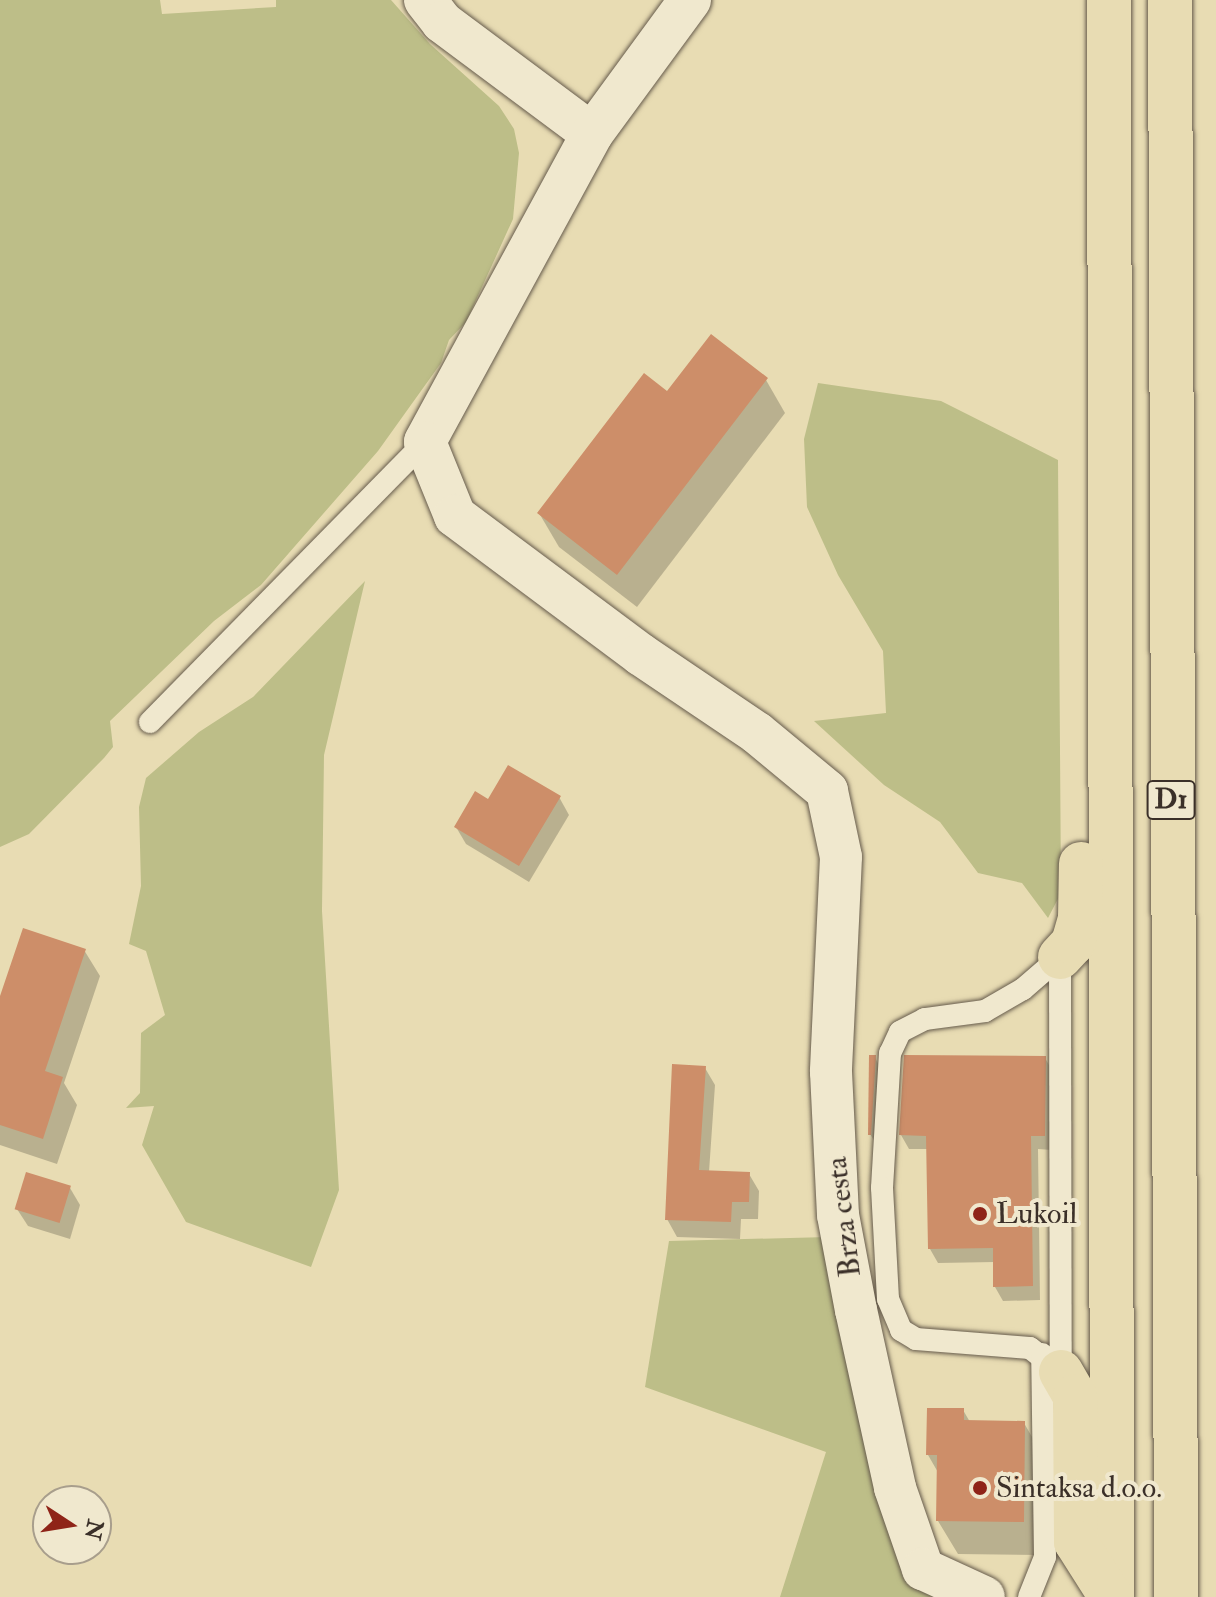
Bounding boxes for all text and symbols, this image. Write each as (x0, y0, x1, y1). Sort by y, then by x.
road number: D1 (1145, 776, 1197, 824)
street label: Brza cesta (819, 1155, 869, 1279)
place label: Lukoil (996, 1196, 1077, 1232)
marker: Lukoil (971, 1205, 989, 1223)
place label: Sintaksa d.o.o. (996, 1470, 1162, 1506)
marker: Sintaksa d.o.o. (971, 1479, 989, 1497)
north arrow (32, 1485, 112, 1565)
text: N (78, 1517, 109, 1542)

